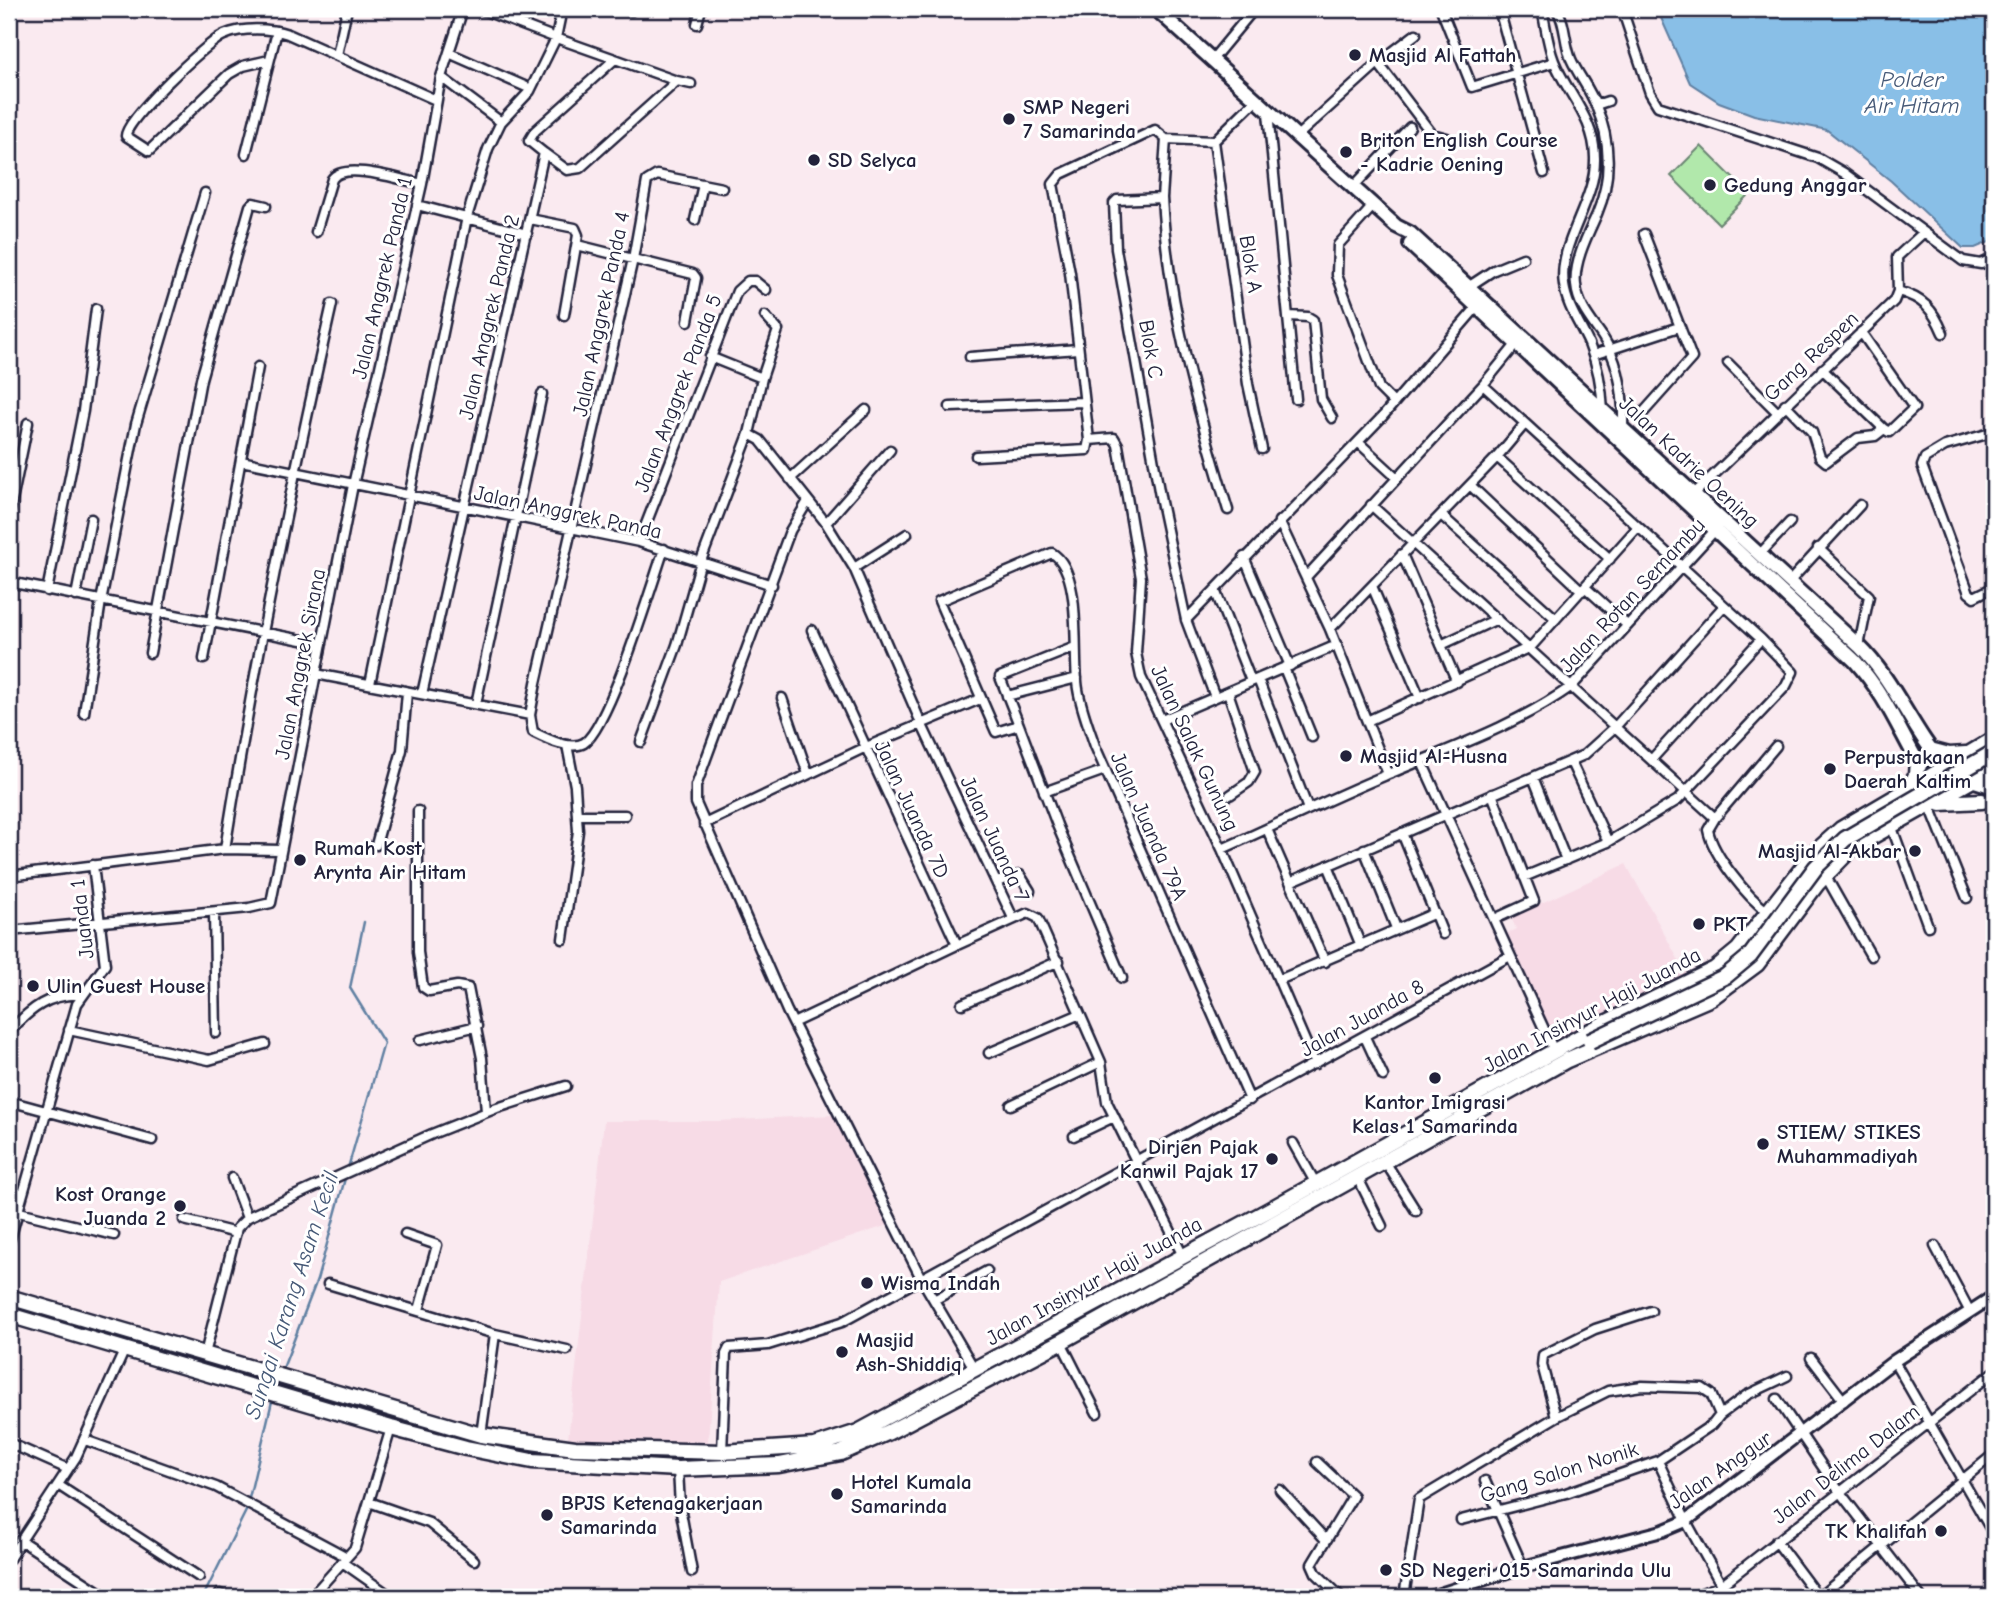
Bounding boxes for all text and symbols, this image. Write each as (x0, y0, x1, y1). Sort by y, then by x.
place label: Masjid Al Fattah (1369, 43, 1516, 67)
marker: Masjid Al Fattah (1347, 47, 1363, 63)
water label: Polder Air Hitam (1864, 66, 1960, 119)
place label: SMP Negeri 7 Samarinda (1023, 95, 1136, 143)
marker: SMP Negeri 7 Samarinda (1001, 111, 1017, 127)
place label: Briton English Course - Kadrie Oening (1360, 128, 1557, 176)
marker: Briton English Course - Kadrie Oening (1338, 144, 1354, 160)
place label: SD Selyca (828, 148, 917, 172)
marker: SD Selyca (806, 152, 822, 168)
place label: Gedung Anggar (1724, 173, 1867, 197)
street label: Jalan Anggrek Panda 1 (347, 175, 417, 381)
marker: Gedung Anggar (1702, 177, 1718, 193)
street label: Jalan Anggrek Panda 4 (568, 209, 634, 419)
street label: Jalan Anggrek Panda 2 (454, 212, 524, 422)
street label: Blok A (1235, 233, 1267, 295)
street label: Jalan Anggrek Panda 5 (629, 291, 727, 495)
street label: Gang Respen (1759, 306, 1863, 406)
street label: Blok C (1134, 318, 1168, 380)
street label: Jalan Kadrie Oening (1614, 391, 1764, 533)
street label: Jalan Anggrek Panda (472, 480, 664, 544)
street label: Jalan Rotan Semambu (1554, 513, 1710, 677)
street label: Jalan Anggrek Sirana (270, 567, 330, 761)
street label: Jalan Salak Gunung (1146, 661, 1244, 835)
street label: Jalan Juanda 7D (870, 736, 954, 882)
place label: Masjid Al-Husna (1360, 744, 1508, 768)
place label: Perpustakaan Daerah Kaltim (1844, 745, 1971, 793)
street label: Jalan Juanda 79A (1106, 748, 1192, 904)
marker: Masjid Al-Husna (1338, 748, 1354, 764)
marker: Perpustakaan Daerah Kaltim (1822, 761, 1838, 777)
street label: Jalan Juanda 7 (955, 772, 1035, 906)
place label: Rumah Kost Arynta Air Hitam (314, 836, 466, 884)
place label: Masjid Al-Akbar (1758, 839, 1902, 863)
marker: Masjid Al-Akbar (1907, 843, 1923, 859)
marker: Rumah Kost Arynta Air Hitam (292, 852, 308, 868)
street label: Juanda 1 (65, 878, 99, 960)
place label: PKT (1713, 912, 1747, 936)
marker: PKT (1691, 916, 1707, 932)
street label: Jalan Insinyur Haji Juanda (1479, 942, 1705, 1078)
place label: Ulin Guest House (47, 974, 205, 998)
street label: Jalan Juanda 8 (1296, 974, 1428, 1062)
marker: Ulin Guest House (25, 978, 41, 994)
marker: Kantor Imigrasi Kelas 1 Samarinda (1427, 1070, 1443, 1086)
place label: Kantor Imigrasi Kelas 1 Samarinda (1352, 1090, 1518, 1138)
place label: STIEM/ STIKES Muhammadiyah (1777, 1120, 1921, 1168)
place label: Dirjen Pajak Kanwil Pajak 17 (1120, 1135, 1259, 1183)
marker: STIEM/ STIKES Muhammadiyah (1755, 1136, 1771, 1152)
marker: Dirjen Pajak Kanwil Pajak 17 (1264, 1151, 1280, 1167)
water label: Sungai Karang Asam Kecil (239, 1167, 345, 1422)
place label: Kost Orange Juanda 2 (55, 1182, 166, 1230)
marker: Kost Orange Juanda 2 (172, 1198, 188, 1214)
street label: Jalan Insinyur Haji Juanda (982, 1212, 1206, 1350)
place label: Wisma Indah (881, 1271, 1000, 1295)
marker: Wisma Indah (859, 1275, 875, 1291)
place label: Masjid Ash-Shiddiq (856, 1328, 962, 1376)
marker: Masjid Ash-Shiddiq (834, 1344, 850, 1360)
street label: Jalan Delima Dalam (1768, 1399, 1924, 1529)
street label: Jalan Anggur (1664, 1425, 1776, 1514)
street label: Gang Salon Nonik (1477, 1437, 1641, 1507)
place label: Hotel Kumala Samarinda (851, 1470, 972, 1518)
marker: Hotel Kumala Samarinda (829, 1486, 845, 1502)
place label: BPJS Ketenagakerjaan Samarinda (561, 1491, 763, 1539)
marker: BPJS Ketenagakerjaan Samarinda (539, 1507, 555, 1523)
place label: TK Khalifah (1825, 1519, 1927, 1543)
marker: TK Khalifah (1933, 1523, 1949, 1539)
place label: SD Negeri 015 Samarinda Ulu (1400, 1558, 1671, 1582)
marker: SD Negeri 015 Samarinda Ulu (1378, 1562, 1394, 1578)

